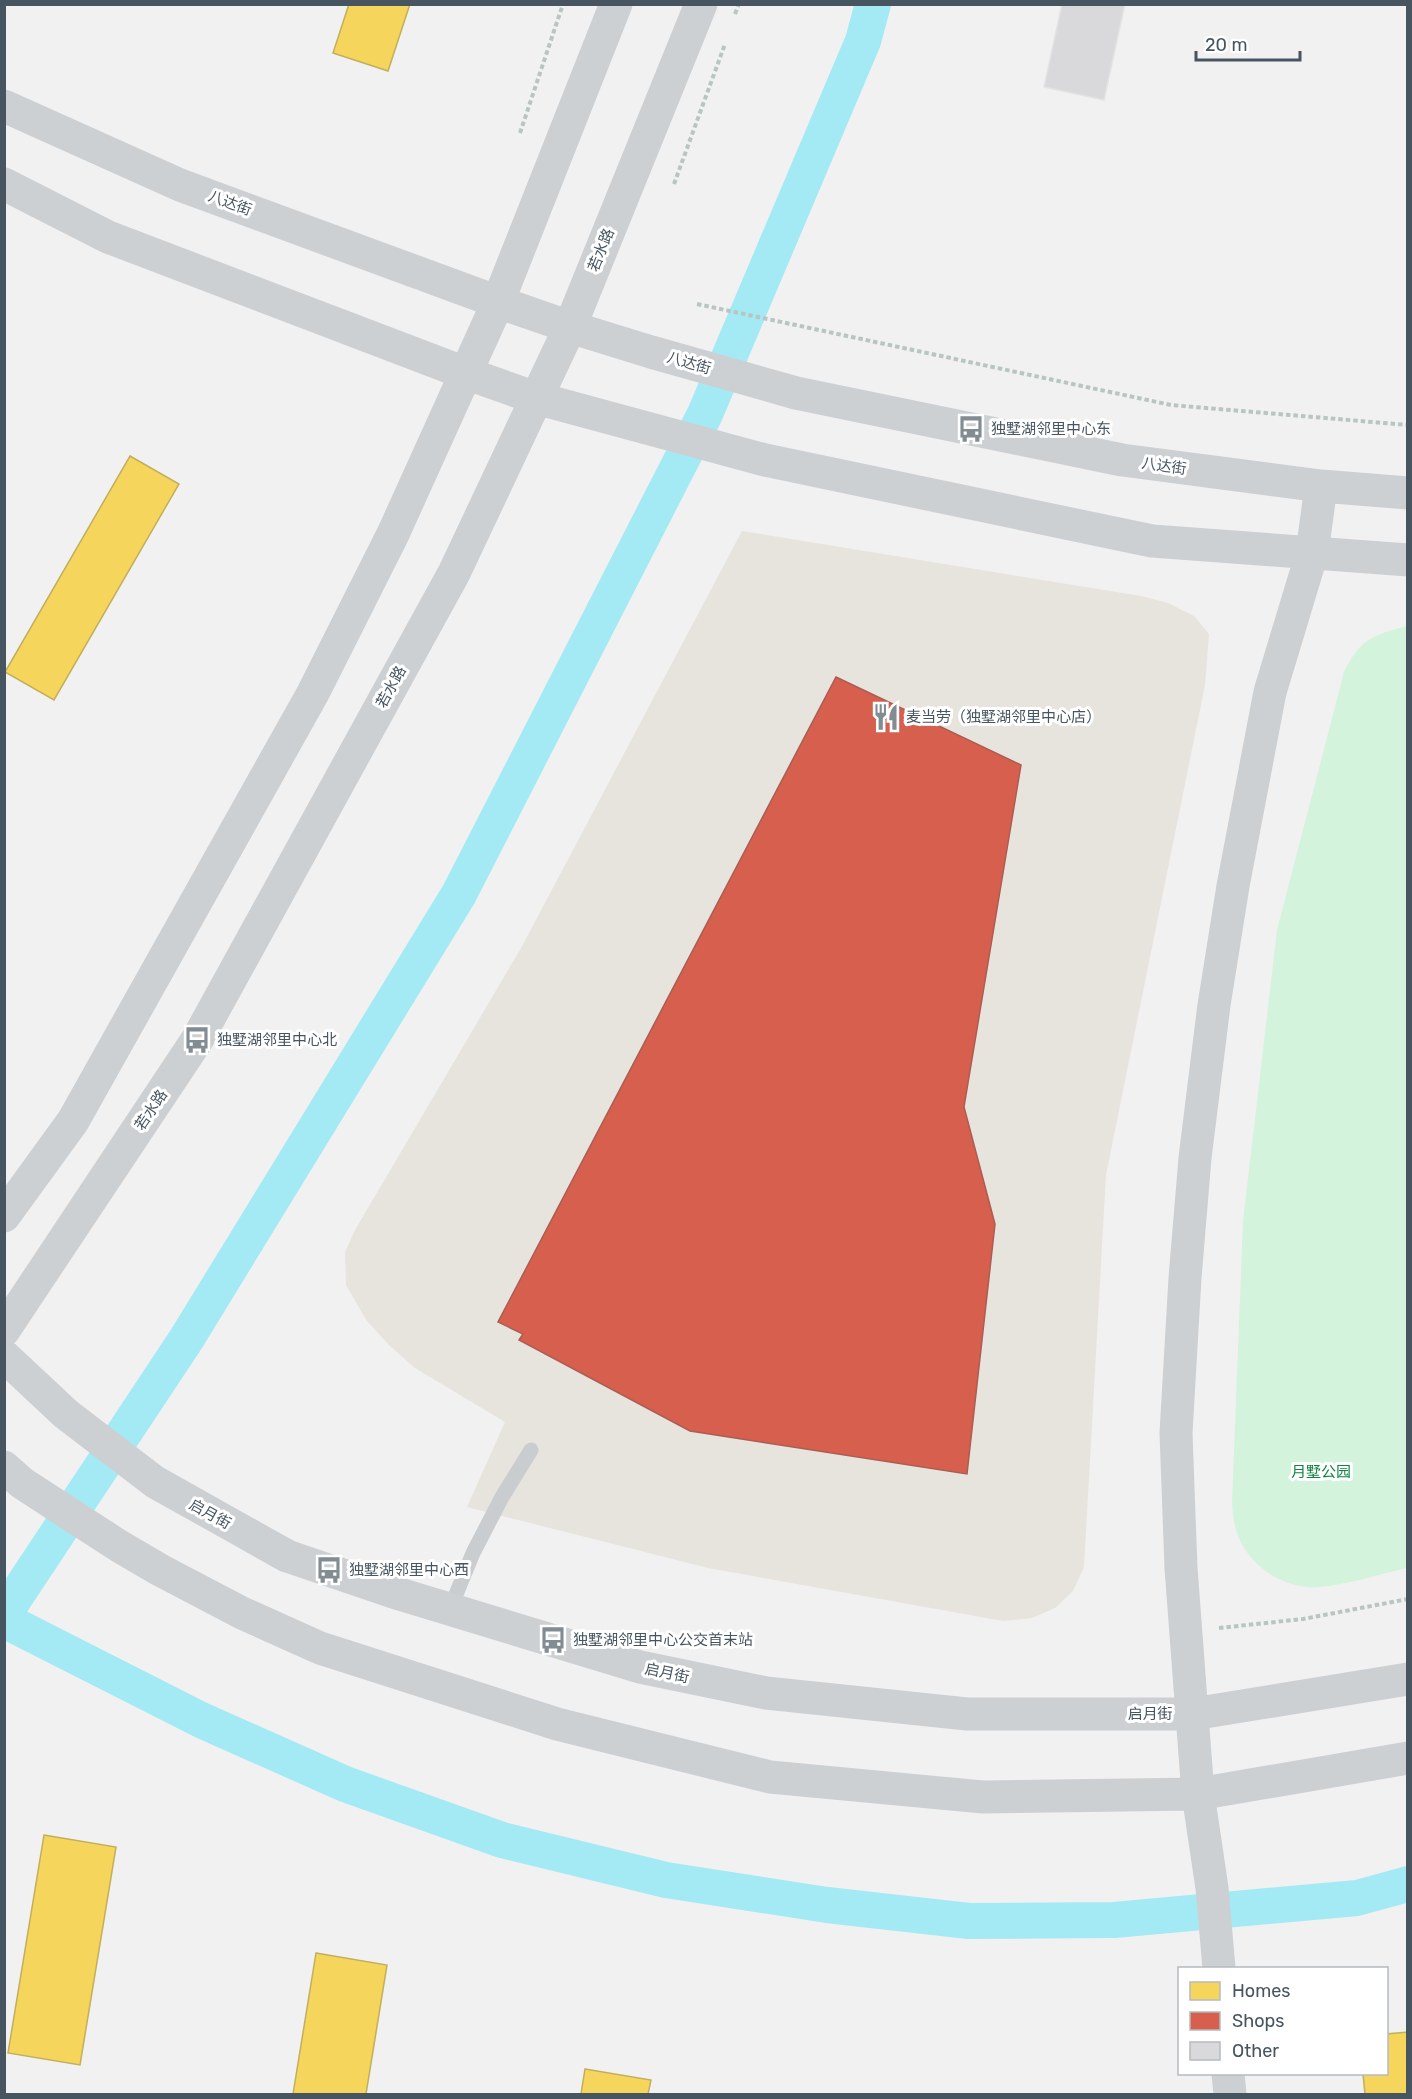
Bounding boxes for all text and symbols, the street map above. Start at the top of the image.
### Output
scale bar [1196,24,1300,62]
text: 20 m [1205,34,1247,56]
street label: 八达街 [206,187,254,219]
street label: 若水路 [584,226,618,274]
street label: 八达街 [665,348,713,378]
bus stop icon: 独墅湖邻里中心东 [956,414,986,444]
place label: 独墅湖邻里中心东 [991,420,1111,438]
street label: 八达街 [1140,454,1188,478]
street label: 若水路 [372,663,410,711]
restaurant icon: 麦当劳（独墅湖邻里中心店） [871,702,901,732]
place label: 麦当劳（独墅湖邻里中心店） [906,708,1101,726]
bus stop icon: 独墅湖邻里中心北 [182,1025,212,1055]
place label: 独墅湖邻里中心北 [217,1031,337,1049]
street label: 若水路 [131,1086,171,1134]
park label: 月墅公园 [1291,1463,1351,1481]
street label: 启月街 [186,1495,234,1533]
bus stop icon: 独墅湖邻里中心西 [314,1555,344,1585]
place label: 独墅湖邻里中心西 [349,1561,469,1579]
bus stop icon: 独墅湖邻里中心公交首末站 [538,1625,568,1655]
place label: 独墅湖邻里中心公交首末站 [573,1631,753,1649]
street label: 启月街 [643,1660,691,1686]
street label: 启月街 [1127,1705,1173,1723]
legend [1178,1967,1388,2075]
text: Homes [1232,1980,1290,2002]
text: Shops [1232,2010,1284,2032]
text: Other [1232,2040,1279,2062]

